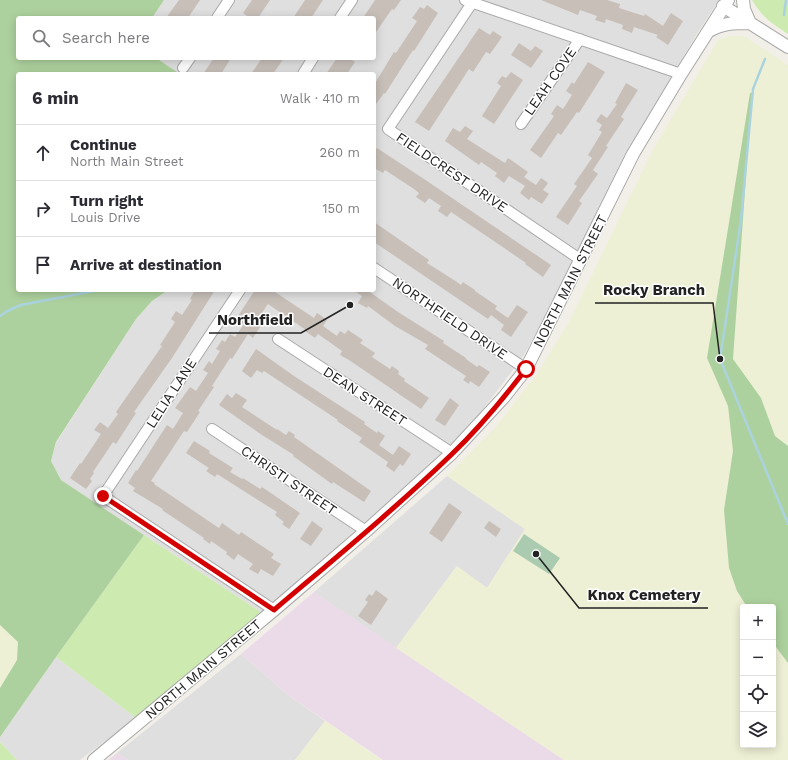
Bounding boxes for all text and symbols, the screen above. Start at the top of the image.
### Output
search box [16,16,376,60]
icon: search [30,27,52,49]
text: Search here [62,29,150,47]
street label: LEAH COVE [521,44,579,118]
text: 6 min [32,88,79,108]
text: Walk · 410 m [280,91,360,106]
street label: FIELDCREST DRIVE [393,129,511,215]
text: Continue [70,136,137,154]
icon: ahead [32,142,54,164]
text: 260 m [320,145,360,160]
text: North Main Street [70,154,184,169]
text: Turn right [70,192,143,210]
icon: right [32,198,54,220]
text: 150 m [322,201,360,216]
text: Louis Drive [70,210,140,225]
street label: NORTH MAIN STREET [530,212,611,350]
icon: arrive [32,254,54,276]
text: Arrive at destination [70,256,222,274]
street label: NORTHFIELD DRIVE [390,274,510,362]
callout: Rocky Branch [595,276,713,303]
text: Rocky Branch [603,281,705,299]
callout: Northfield [209,306,301,333]
text: Northfield [217,311,293,329]
street label: LELIA LANE [142,355,200,431]
route start [517,360,535,378]
street label: DEAN STREET [320,363,410,429]
street label: CHRISTI STREET [238,442,340,518]
route end [94,487,112,505]
callout: Knox Cemetery [579,581,708,608]
text: Knox Cemetery [588,586,701,604]
map controls [740,604,776,748]
button: + [740,604,776,640]
street label: NORTH MAIN STREET [142,616,265,722]
button: − [740,640,776,676]
button: locate [740,676,776,712]
button: layers [740,712,776,748]

